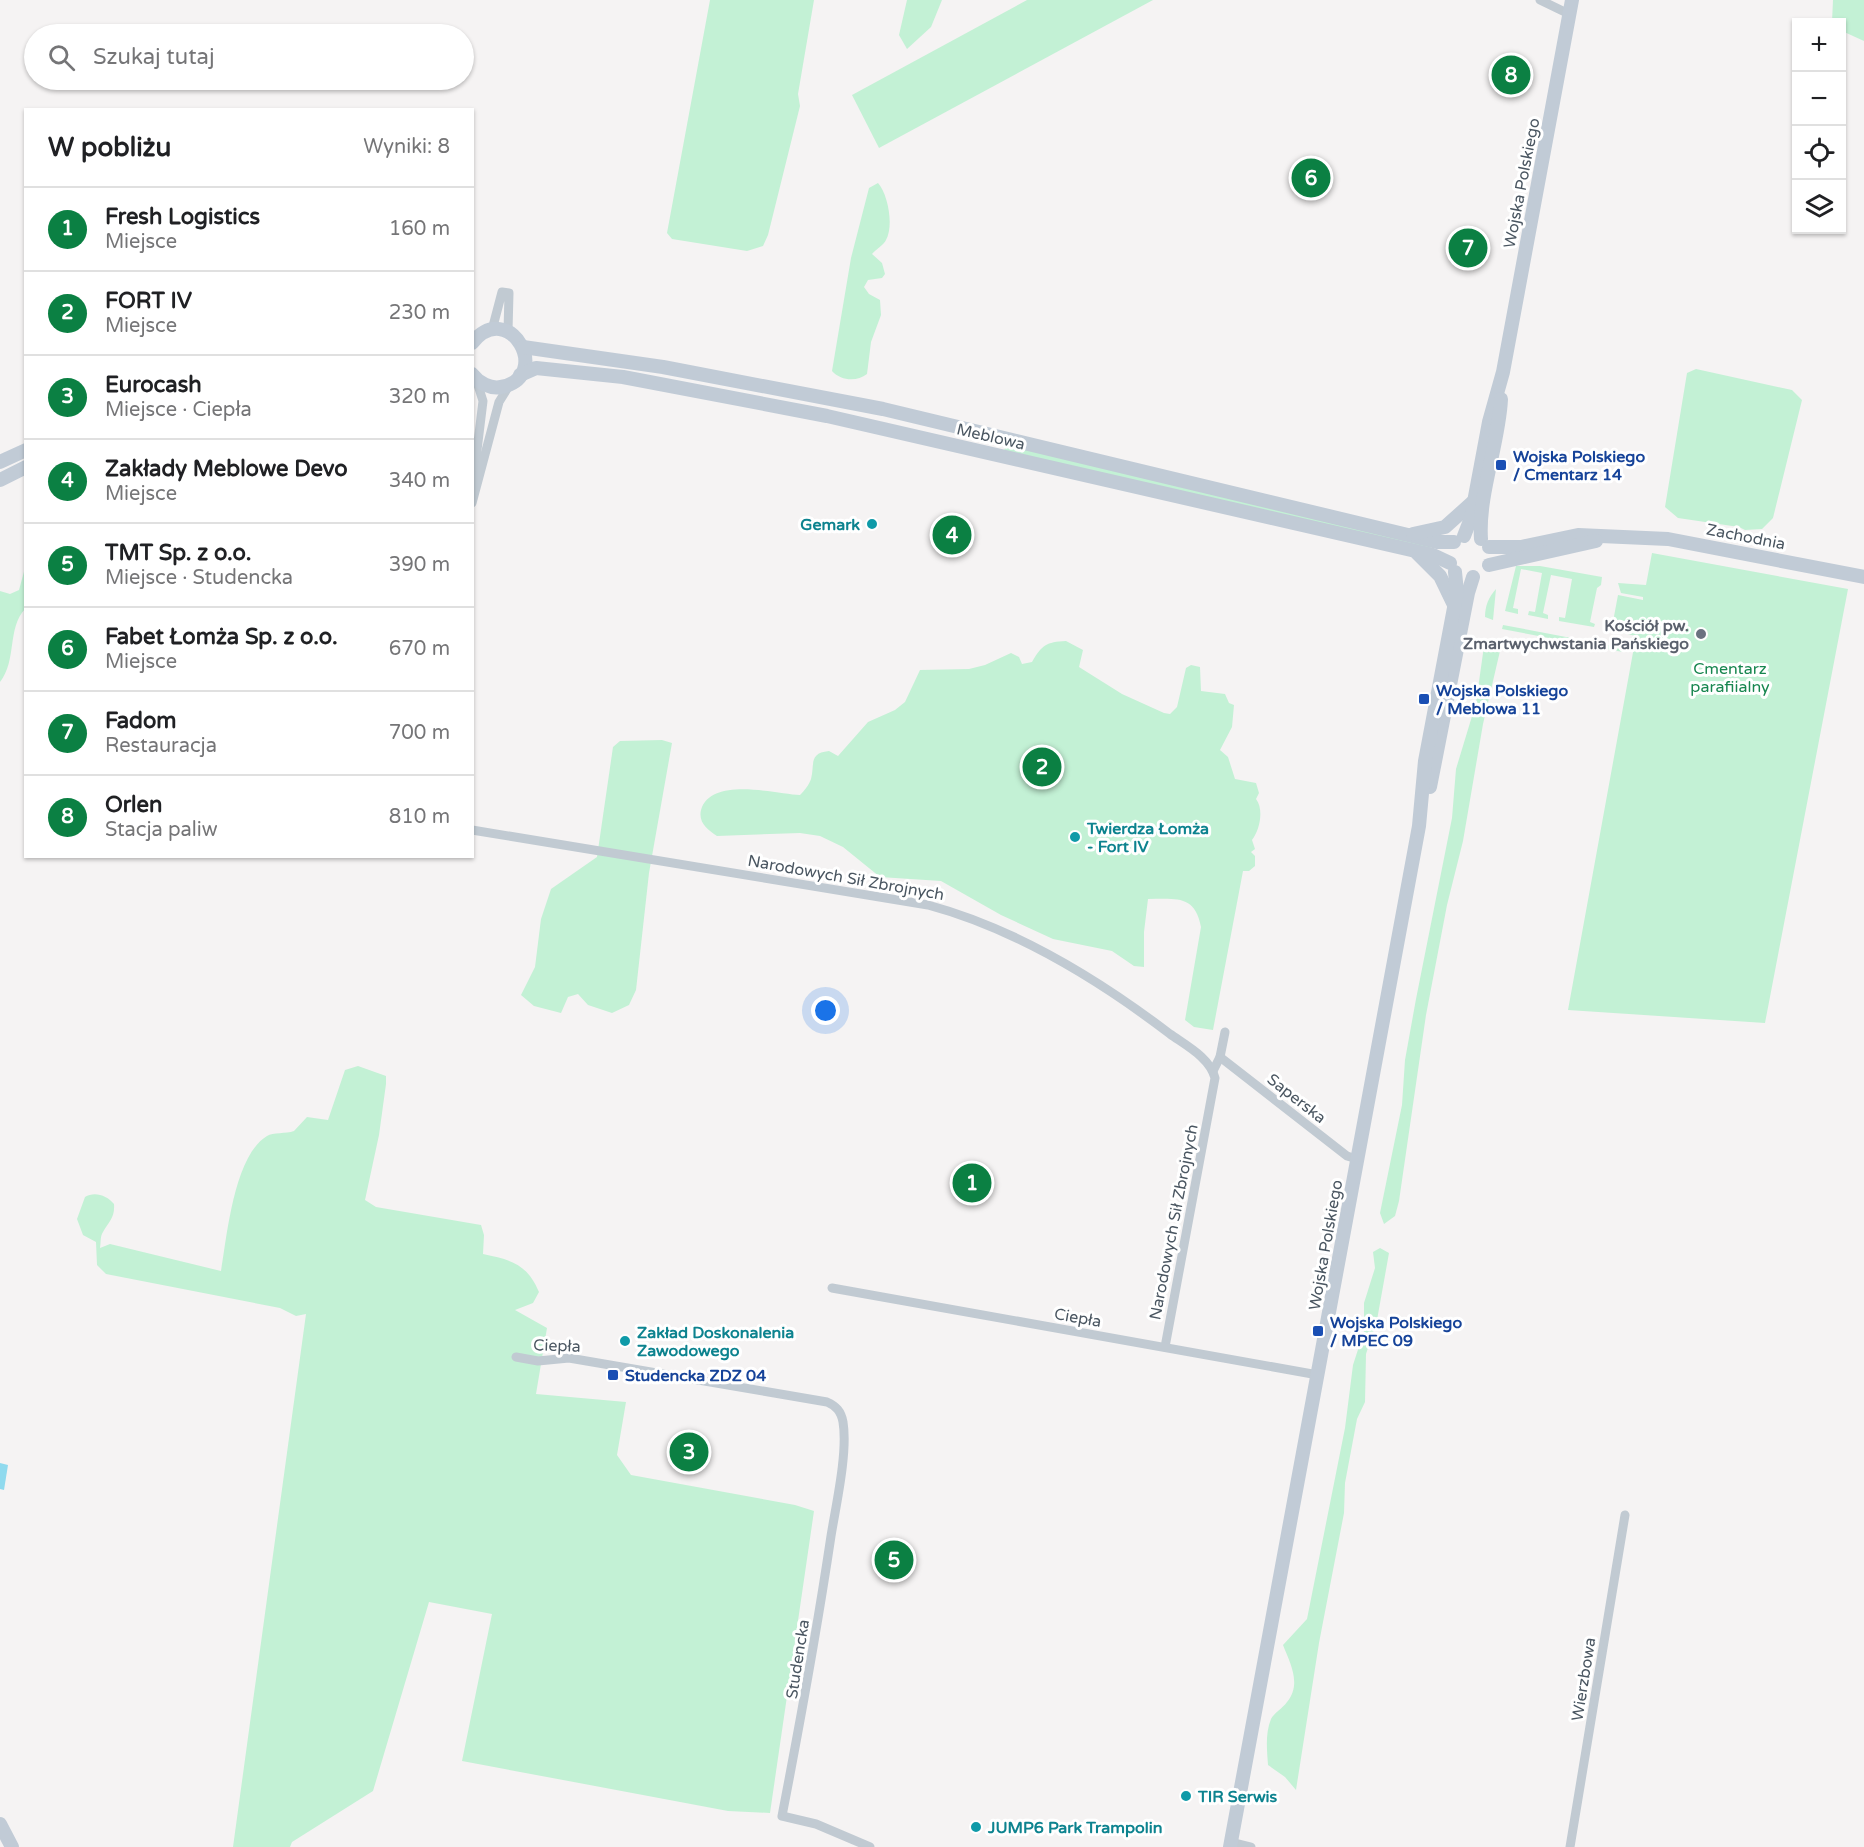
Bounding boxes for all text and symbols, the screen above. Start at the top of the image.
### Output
map controls [1792,18,1846,234]
button: + [1792,18,1846,72]
search box [24,24,474,90]
icon: search [45,41,78,74]
text: Szukaj tutaj [93,44,215,70]
pin: 8 [1492,52,1530,98]
button: − [1792,72,1846,126]
street label: Wojska Polskiego [1500,116,1544,250]
button: locate [1792,126,1846,180]
text: W pobliżu [48,132,171,163]
text: Wyniki: 8 [363,135,450,159]
pin: 6 [1292,156,1330,201]
button: layers [1792,180,1846,234]
text: Fresh Logistics [105,204,260,230]
text: 1 [61,217,74,241]
text: 160 m [389,217,450,241]
pin: 7 [1448,226,1488,270]
text: Miejsce [105,230,177,254]
text: FORT IV [105,288,192,314]
text: 2 [61,301,74,325]
text: 230 m [389,301,450,325]
text: Miejsce [105,314,177,338]
text: Eurocash [105,372,202,398]
text: 3 [61,385,74,409]
text: 320 m [389,385,450,409]
text: Miejsce · Ciepła [105,398,252,422]
street label: Meblowa [955,419,1027,455]
place label: Wojska Polskiego / Cmentarz 14 [1513,447,1645,485]
text: Zakłady Meblowe Devo [105,456,348,482]
marker: Wojska Polskiego / Cmentarz 14 [1494,458,1508,472]
text: 4 [61,469,74,493]
text: 340 m [389,469,450,493]
text: Miejsce [105,482,177,506]
pin: 4 [932,512,972,558]
place label: Gemark [800,515,860,535]
marker: Gemark [865,517,879,531]
street label: Zachodnia [1705,520,1787,554]
text: TMT Sp. z o.o. [105,540,251,566]
text: 5 [61,553,74,577]
text: 390 m [389,553,450,577]
text: Miejsce · Studencka [105,566,293,590]
place label: Kościół pw. Zmartwychwstania Pańskiego [1463,616,1689,654]
text: Fabet Łomża Sp. z o.o. [105,624,338,650]
marker: Kościół pw. Zmartwychwstania Pańskiego [1694,627,1708,641]
text: 6 [61,637,74,661]
text: 670 m [389,637,450,661]
text: Miejsce [105,650,177,674]
park label: Cmentarz parafiialny [1690,659,1770,697]
place label: Wojska Polskiego / Meblowa 11 [1436,681,1568,719]
marker: Wojska Polskiego / Meblowa 11 [1417,692,1431,706]
text: Fadom [105,708,177,734]
text: 7 [61,721,74,745]
text: 700 m [389,721,450,745]
text: Restauracja [105,734,217,758]
pin: 2 [1022,744,1062,789]
text: Orlen [105,792,162,818]
text: 8 [61,805,74,829]
text: 810 m [389,805,450,829]
text: Stacja paliw [105,818,218,842]
place label: Twierdza Łomża - Fort IV [1086,819,1209,857]
marker: Twierdza Łomża - Fort IV [1068,830,1082,844]
street label: Narodowych Sił Zbrojnych [746,851,946,905]
your location [811,996,840,1025]
street label: Saperska [1263,1070,1330,1128]
street label: Narodowych Sił Zbrojnych [1145,1123,1203,1322]
pin: 1 [952,1160,992,1206]
street label: Wojska Polskiego [1305,1178,1347,1312]
street label: Ciepła [1053,1304,1103,1332]
place label: Wojska Polskiego / MPEC 09 [1330,1313,1462,1351]
place label: Zakład Doskonalenia Zawodowego [637,1323,794,1361]
marker: Wojska Polskiego / MPEC 09 [1311,1324,1325,1338]
marker: Zakład Doskonalenia Zawodowego [618,1334,632,1348]
street label: Ciepła [533,1335,581,1357]
place label: Studencka ZDZ 04 [625,1366,766,1386]
marker: Studencka ZDZ 04 [606,1368,620,1382]
pin: 3 [670,1430,708,1474]
pin: 5 [874,1538,914,1582]
street label: Studencka [782,1618,814,1700]
street label: Wierzbowa [1568,1636,1600,1722]
place label: TIR Serwis [1197,1787,1278,1807]
marker: TIR Serwis [1179,1789,1193,1803]
place label: JUMP6 Park Trampolin [987,1818,1162,1838]
marker: JUMP6 Park Trampolin [969,1820,983,1834]

